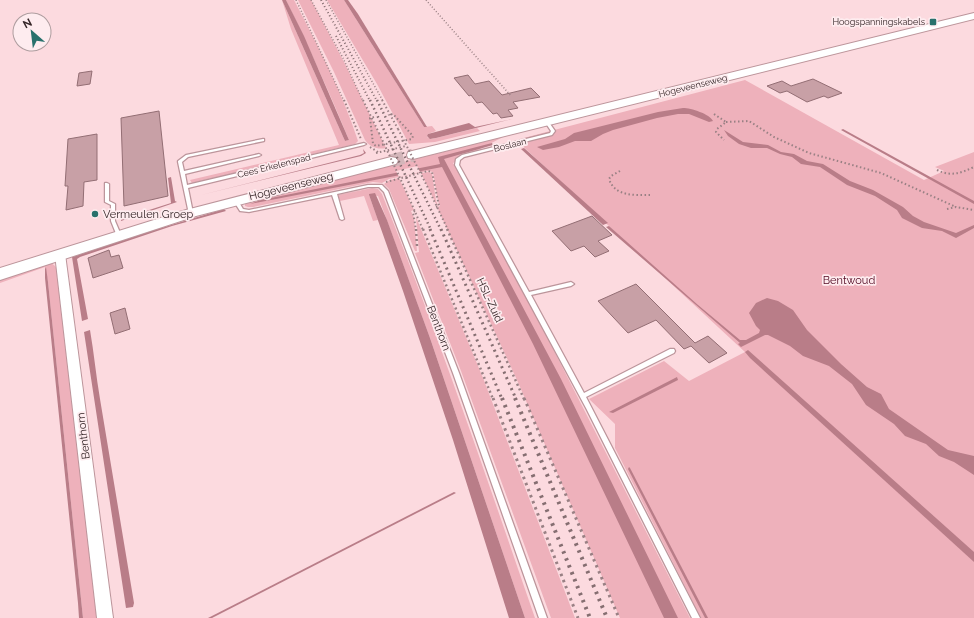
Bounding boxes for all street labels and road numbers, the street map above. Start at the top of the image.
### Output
street label: Hogeveenseweg [658,73,728,99]
street label: Boslaan [493,136,527,154]
street label: Cees Erkelenspad [236,152,312,180]
street label: Hogeveenseweg [248,170,335,203]
street label: HSL-Zuid [474,276,506,325]
street label: Benthorn [424,304,453,352]
street label: Benthorn [74,412,93,460]

